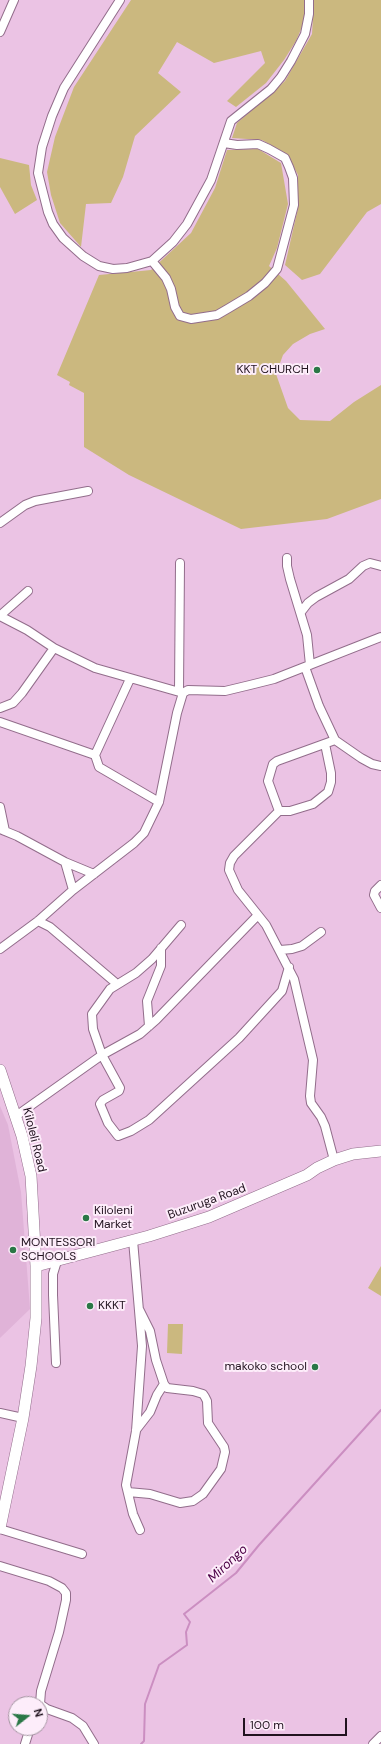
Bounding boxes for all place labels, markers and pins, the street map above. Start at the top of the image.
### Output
place label: KKT CHURCH [237,363,309,377]
marker: KKT CHURCH [312,365,322,375]
place label: Kiloleni Market [94,1204,133,1232]
marker: Kiloleni Market [81,1213,91,1223]
place label: MONTESSORI SCHOOLS [21,1236,95,1264]
marker: MONTESSORI SCHOOLS [8,1245,18,1255]
place label: KKKT [98,1299,126,1313]
marker: KKKT [85,1301,95,1311]
place label: makoko school [224,1360,307,1374]
marker: makoko school [310,1362,320,1372]

